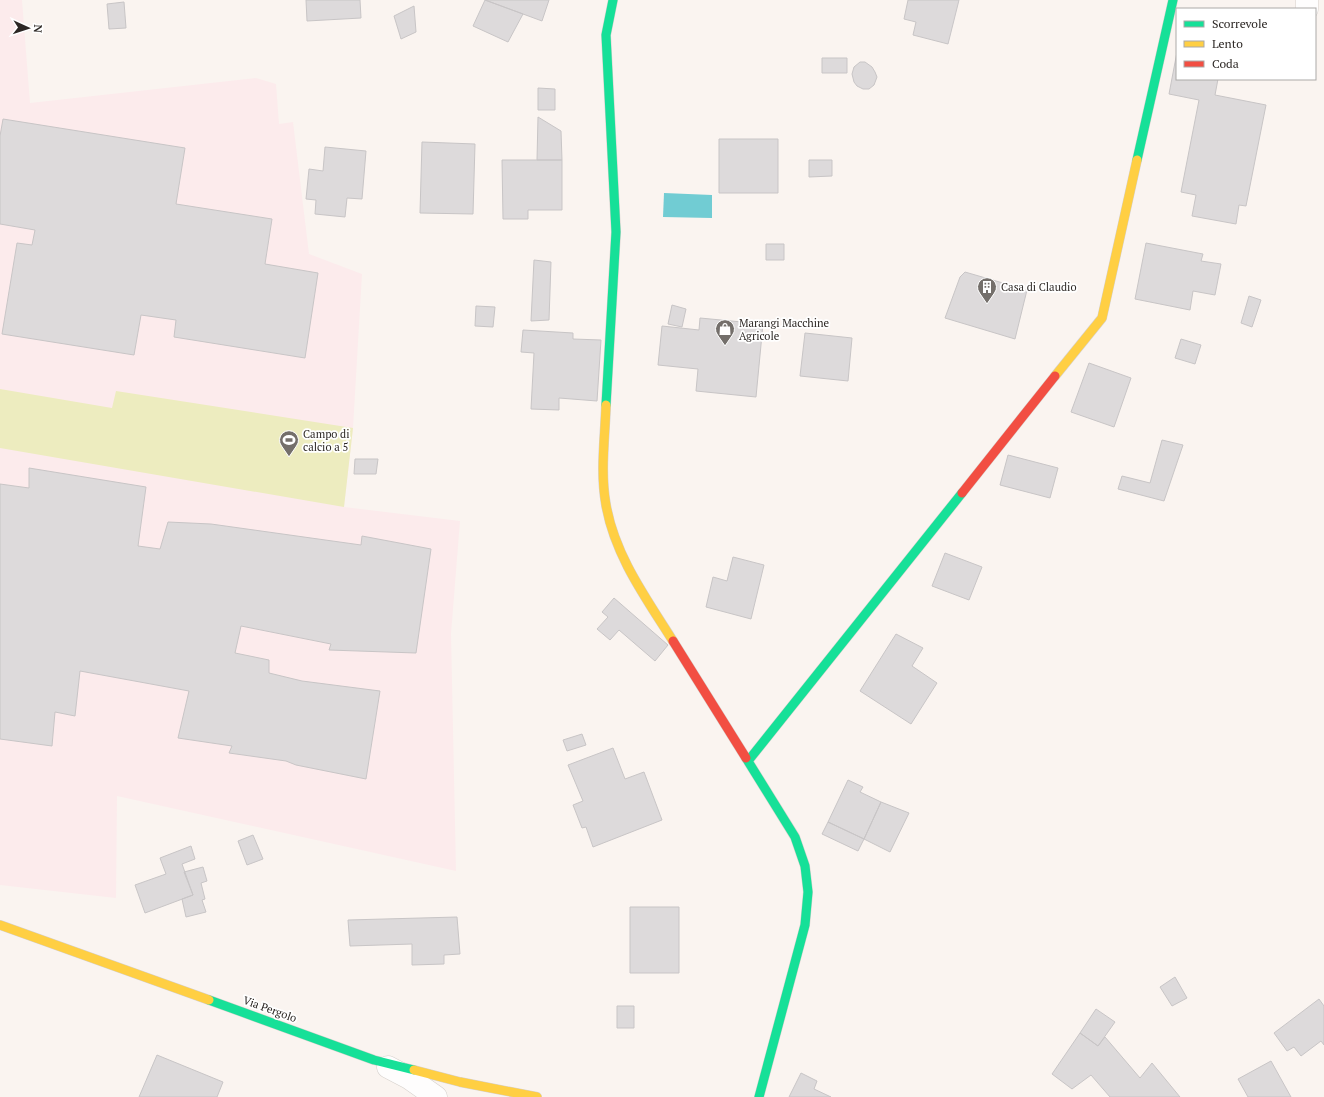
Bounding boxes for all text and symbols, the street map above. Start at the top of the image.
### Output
north arrow [8,8,48,48]
legend [1176,8,1316,80]
text: Scorrevole [1212,16,1268,31]
text: N [31,24,45,34]
text: Lento [1212,36,1243,51]
text: Coda [1212,56,1239,71]
building icon: Casa di Claudio [976,276,998,304]
place label: Casa di Claudio [1001,280,1076,294]
place label: Marangi Macchine Agricole [739,316,830,343]
shop icon: Marangi Macchine Agricole [714,318,736,346]
place label: Campo di calcio a 5 [303,427,350,454]
sports icon: Campo di calcio a 5 [278,429,300,457]
street label: Via Pergolo [241,993,299,1025]

